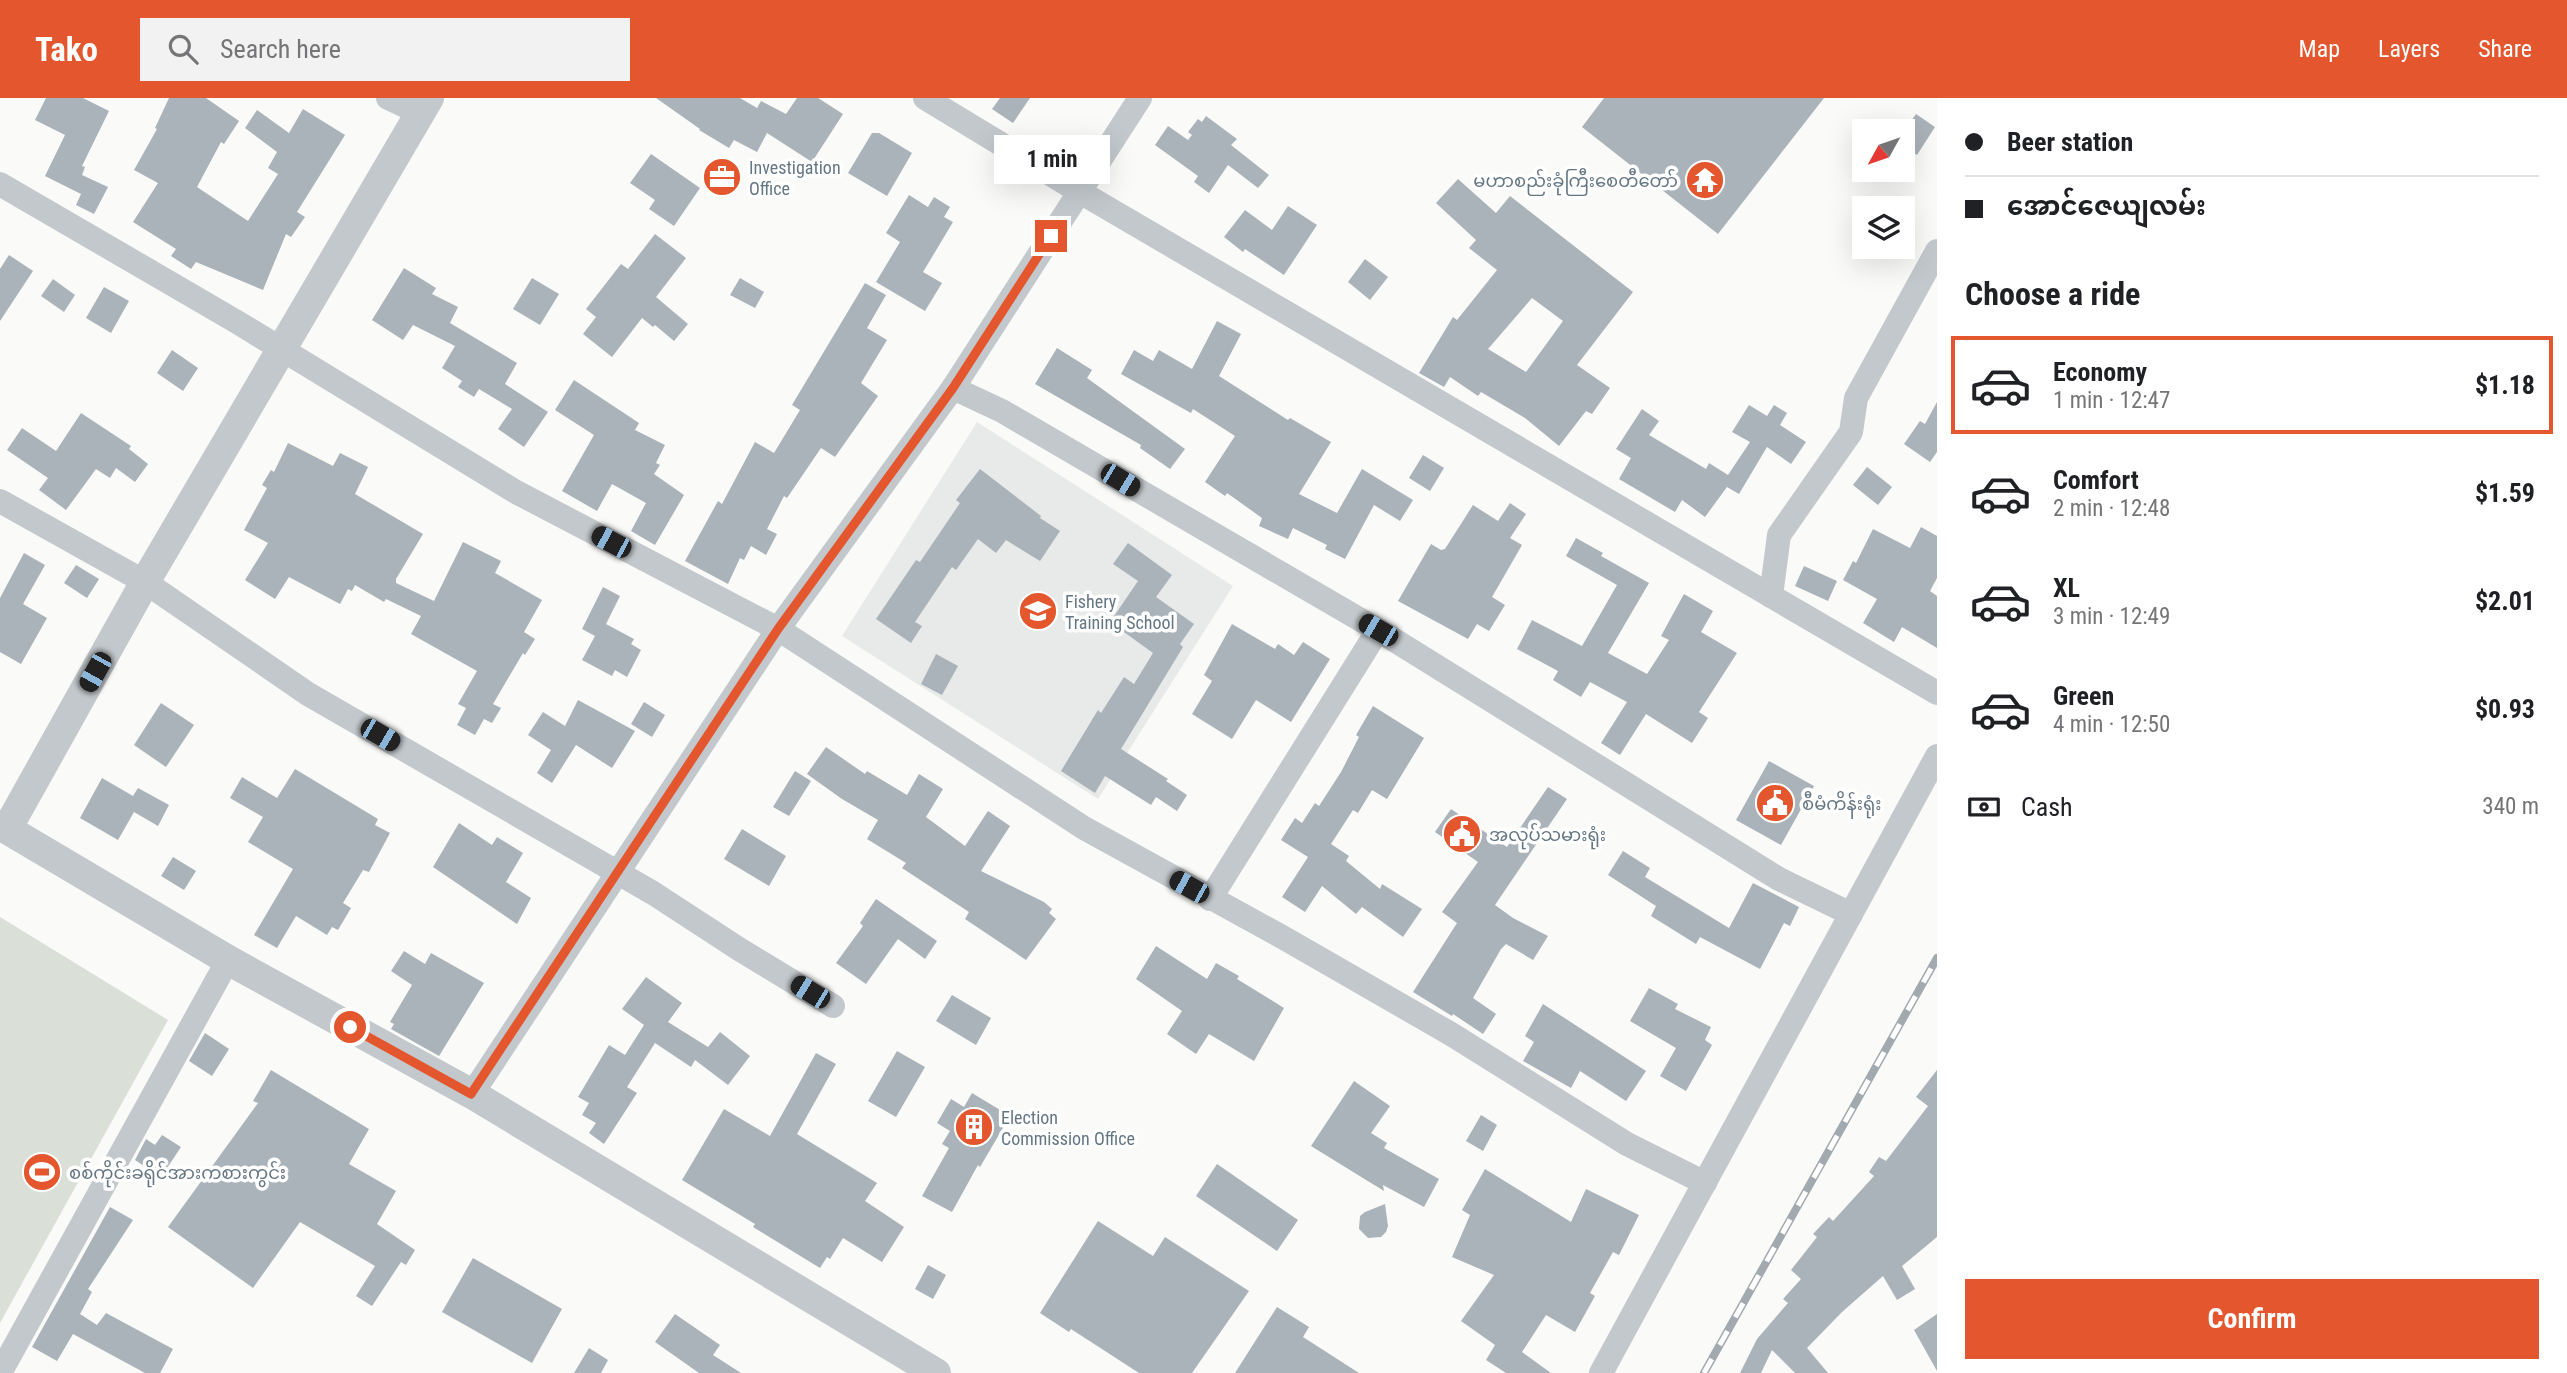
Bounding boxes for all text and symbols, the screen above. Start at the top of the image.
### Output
search box [140,18,630,81]
text: Tako [35,30,98,69]
icon: search [164,30,202,68]
text: Search here [220,34,341,64]
text: Map [2299,35,2340,63]
text: Layers [2378,35,2440,63]
text: Share [2478,35,2532,63]
north arrow [1852,119,1914,182]
map controls [1852,119,1915,259]
text: Beer station [2007,127,2133,157]
callout: 1 min [993,135,1109,184]
text: 1 min [1026,146,1078,173]
office icon: Investigation Office [701,156,743,198]
place label: Investigation Office [749,157,841,199]
temple icon: မဟာစည်းခုံကြီးစေတီတော် [1684,159,1726,201]
place label: မဟာစည်းခုံကြီးစေတီတော် [1473,167,1678,196]
text: အောင်ဇေယျလမ်း [2007,191,2206,221]
button: layers [1852,196,1915,259]
route end [1035,220,1067,252]
text: Choose a ride [1965,275,2140,313]
icon: car [1969,354,2032,417]
text: Economy [2053,357,2147,387]
text: $1.18 [2475,370,2535,400]
text: 1 min · 12:47 [2053,387,2170,414]
car [1097,460,1144,500]
icon: car [1969,462,2032,525]
text: Comfort [2053,465,2139,495]
text: $1.59 [2475,478,2535,508]
text: 2 min · 12:48 [2053,495,2170,522]
car [588,523,635,561]
icon: car [1969,570,2032,633]
text: XL [2053,573,2080,603]
text: $2.01 [2475,586,2535,616]
school or university icon: Fishery Training School [1017,590,1059,632]
place label: Fishery Training School [1065,591,1175,633]
text: 3 min · 12:49 [2053,603,2170,630]
car [1355,610,1402,650]
car [76,649,115,695]
icon: car [1969,678,2032,741]
text: Green [2053,681,2114,711]
text: $0.93 [2475,694,2535,724]
text: 4 min · 12:50 [2053,711,2170,738]
car [357,715,404,755]
public building icon: စီမံကိန်းရုံး‌ [1754,782,1796,824]
icon: cash [1965,788,2003,826]
place label: စီမံကိန်းရုံး‌ [1802,790,1881,819]
text: Cash [2021,792,2073,822]
text: 340 m [2482,793,2539,820]
public building icon: အလုပ်သမားရုံး [1441,813,1483,855]
place label: အလုပ်သမားရုံး [1489,822,1606,850]
car [1166,868,1213,906]
car [787,972,834,1012]
route start [334,1011,366,1043]
building icon: Election Commission Office [953,1106,995,1148]
place label: Election Commission Office [1001,1107,1135,1149]
sports icon: စစ်ကိုင်းခရိုင်အားကစားကွင်း [21,1151,63,1193]
place label: စစ်ကိုင်းခရိုင်အားကစားကွင်း [69,1159,286,1188]
button: Confirm [1965,1279,2539,1359]

